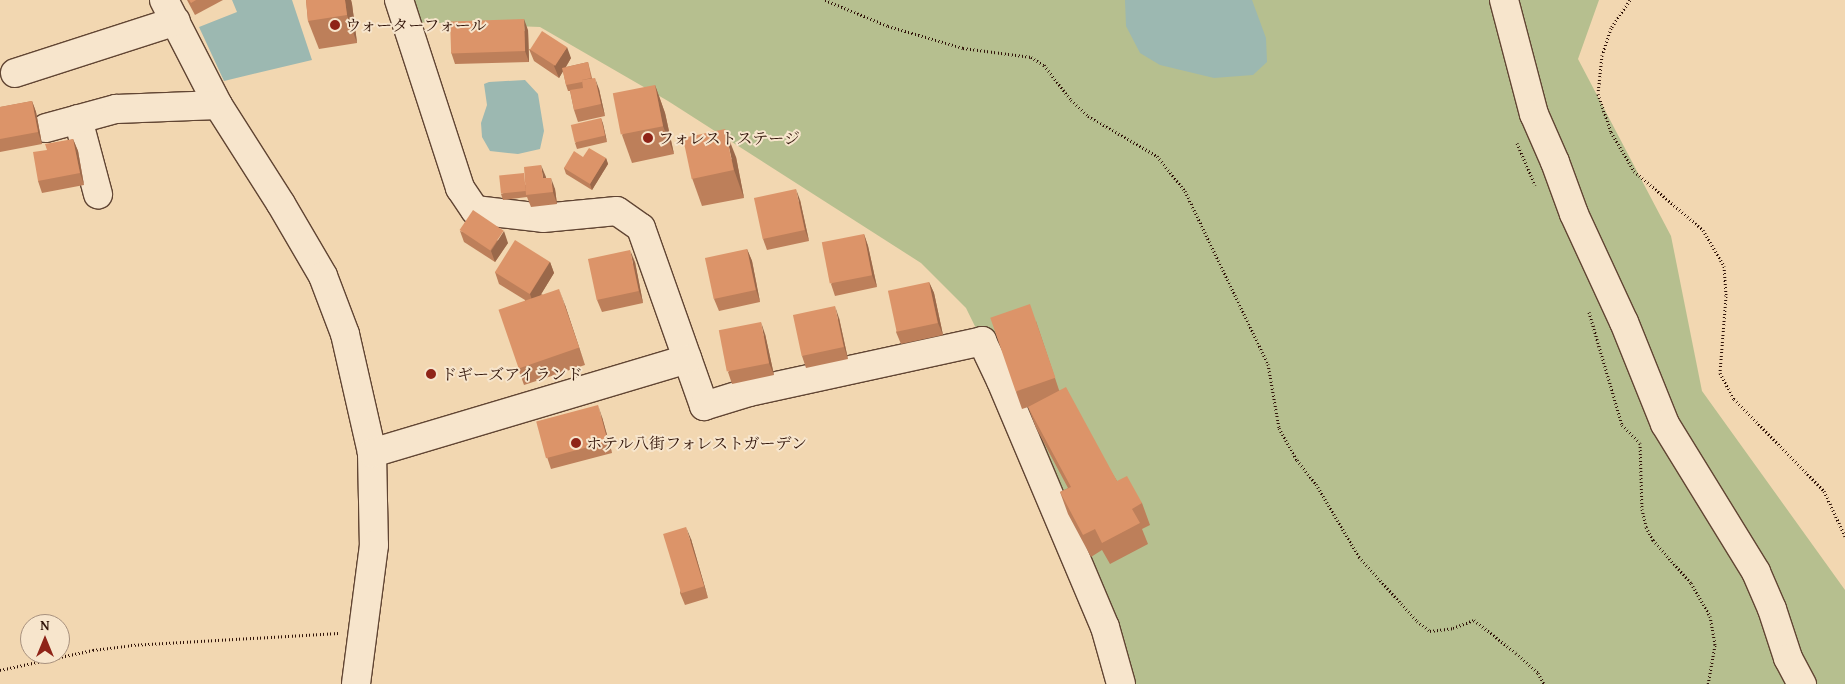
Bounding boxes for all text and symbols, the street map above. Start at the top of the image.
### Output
place label: ウォーターフォール [345,15,489,35]
marker: ウォーターフォール [329,19,341,31]
place label: フォレストステージ [658,128,802,148]
marker: フォレストステージ [642,132,654,144]
place label: ドギーズアイランド [441,364,585,384]
marker: ドギーズアイランド [425,368,437,380]
place label: ホテル八街フォレストガーデン [586,433,810,453]
marker: ホテル八街フォレストガーデン [570,437,582,449]
north arrow [20,614,70,664]
text: N [40,615,50,635]

